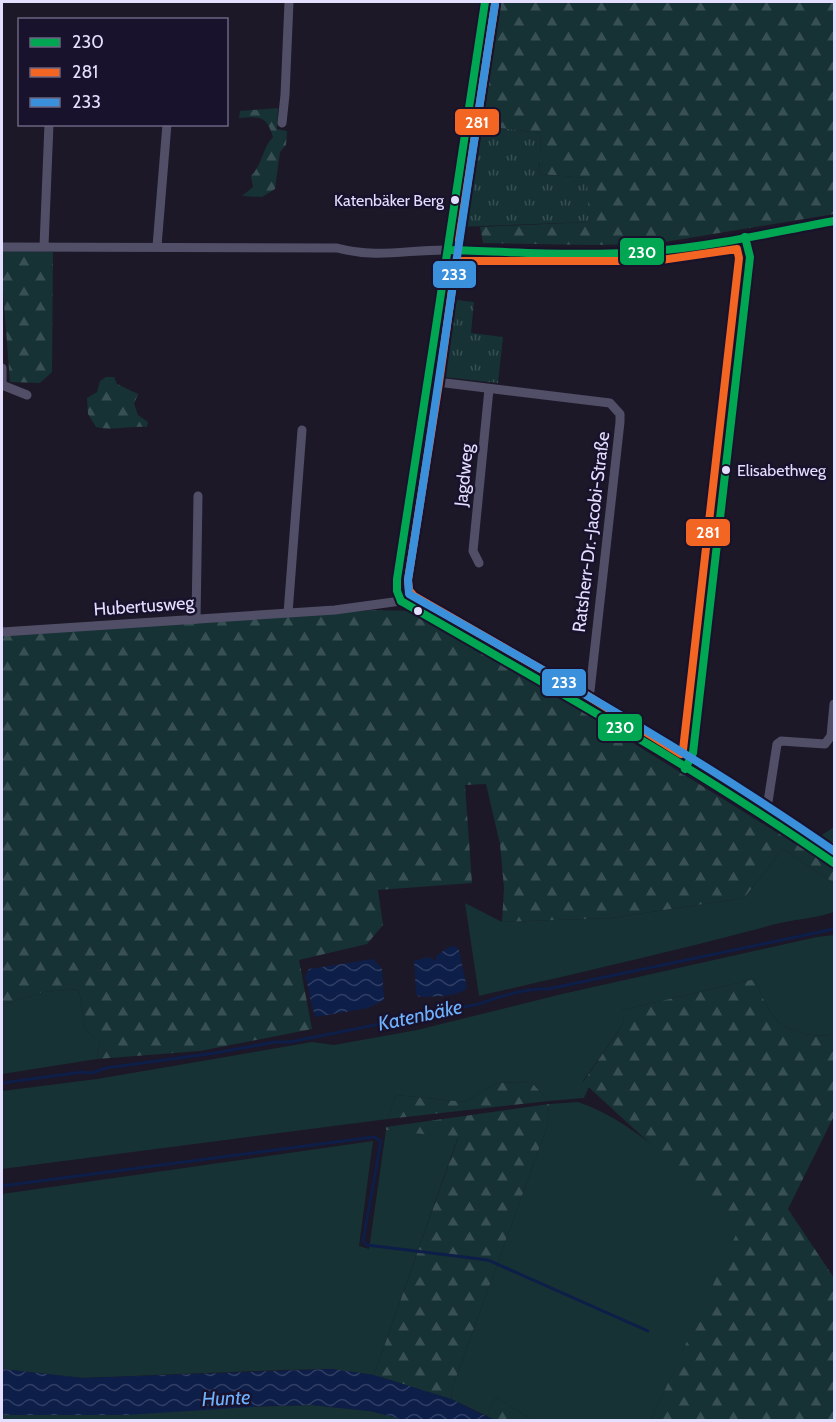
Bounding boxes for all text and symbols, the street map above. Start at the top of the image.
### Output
legend [18,18,228,126]
text: 230 [72,31,104,53]
text: 281 [72,61,98,83]
text: 233 [72,91,101,113]
line badge: 281 [454,108,500,136]
text: 281 [465,113,489,132]
place label: Katenbäker Berg [334,191,445,210]
marker: Katenbäker Berg [449,194,461,206]
line badge: 230 [619,237,665,266]
text: 230 [628,243,656,262]
line badge: 233 [432,260,477,289]
text: 233 [441,265,467,284]
street label: Ratsherr-Dr.-Jacobi-Straße [568,430,614,634]
street label: Jagdweg [450,441,478,509]
place label: Elisabethweg [737,461,827,480]
marker: Elisabethweg [720,464,732,476]
line badge: 281 [685,518,731,547]
text: 281 [696,523,720,542]
street label: Hubertusweg [93,591,196,620]
unlabelled marker [412,605,424,617]
line badge: 233 [541,668,587,697]
text: 233 [551,673,577,692]
line badge: 230 [597,713,643,742]
text: 230 [606,718,634,737]
water label: Katenbäke [376,994,464,1036]
water label: Hunte [201,1385,251,1411]

